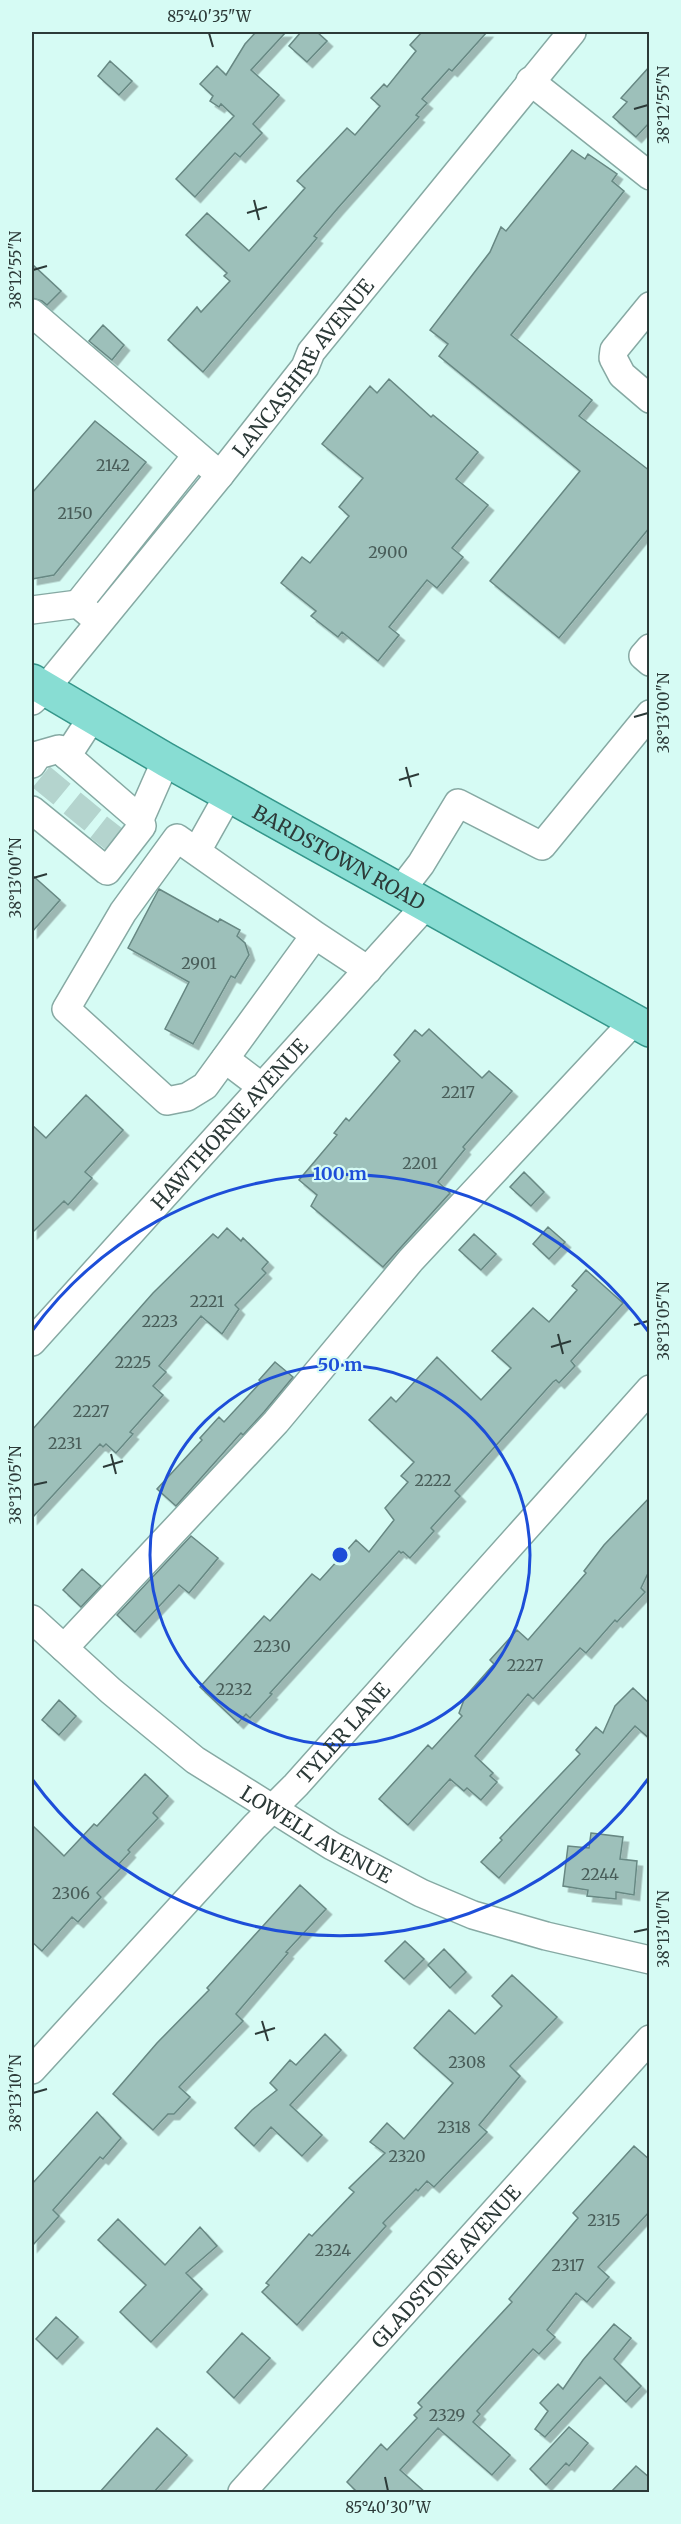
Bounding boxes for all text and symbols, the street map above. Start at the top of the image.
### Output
text: 85°40'35"W [167,7,252,26]
text: 38°12'55"N [654,66,673,144]
text: 38°12'55"N [6,231,25,309]
street label: LANCASHIRE AVENUE [227,273,379,462]
house number: 2142 [96,455,130,475]
house number: 2150 [57,503,93,523]
house number: 2900 [368,542,408,562]
text: 38°13'00"N [654,672,673,753]
street label: BARDSTOWN ROAD [249,799,430,915]
text: 38°13'00"N [6,837,25,918]
house number: 2901 [181,953,217,973]
street label: HAWTHORNE AVENUE [145,1033,313,1214]
house number: 2217 [441,1082,475,1102]
house number: 2201 [402,1153,438,1173]
text: 100 m [313,1162,367,1185]
text: 38°13'05"N [654,1281,673,1360]
house number: 2221 [190,1291,224,1311]
house number: 2223 [142,1311,178,1331]
house number: 2225 [115,1352,151,1372]
text: 50 m [318,1353,362,1376]
house number: 2227 [73,1401,109,1421]
house number: 2231 [48,1433,82,1453]
text: 38°13'05"N [6,1445,25,1524]
house number: 2222 [414,1470,452,1490]
centre of rings [330,1545,350,1565]
house number: 2230 [253,1636,291,1656]
house number: 2227 [507,1655,543,1675]
street label: TYLER LANE [291,1677,395,1788]
house number: 2232 [216,1679,252,1699]
street label: LOWELL AVENUE [236,1780,397,1888]
house number: 2244 [581,1864,619,1884]
house number: 2306 [52,1883,90,1903]
text: 38°13'10"N [654,1890,673,1968]
house number: 2308 [448,2052,486,2072]
text: 38°13'10"N [6,2054,25,2132]
house number: 2318 [437,2117,471,2137]
house number: 2320 [388,2146,426,2166]
street label: GLADSTONE AVENUE [366,2179,526,2353]
house number: 2315 [587,2210,621,2230]
house number: 2324 [315,2240,351,2260]
house number: 2317 [552,2255,584,2275]
house number: 2329 [429,2405,465,2425]
text: 85°40'30"W [345,2498,432,2517]

